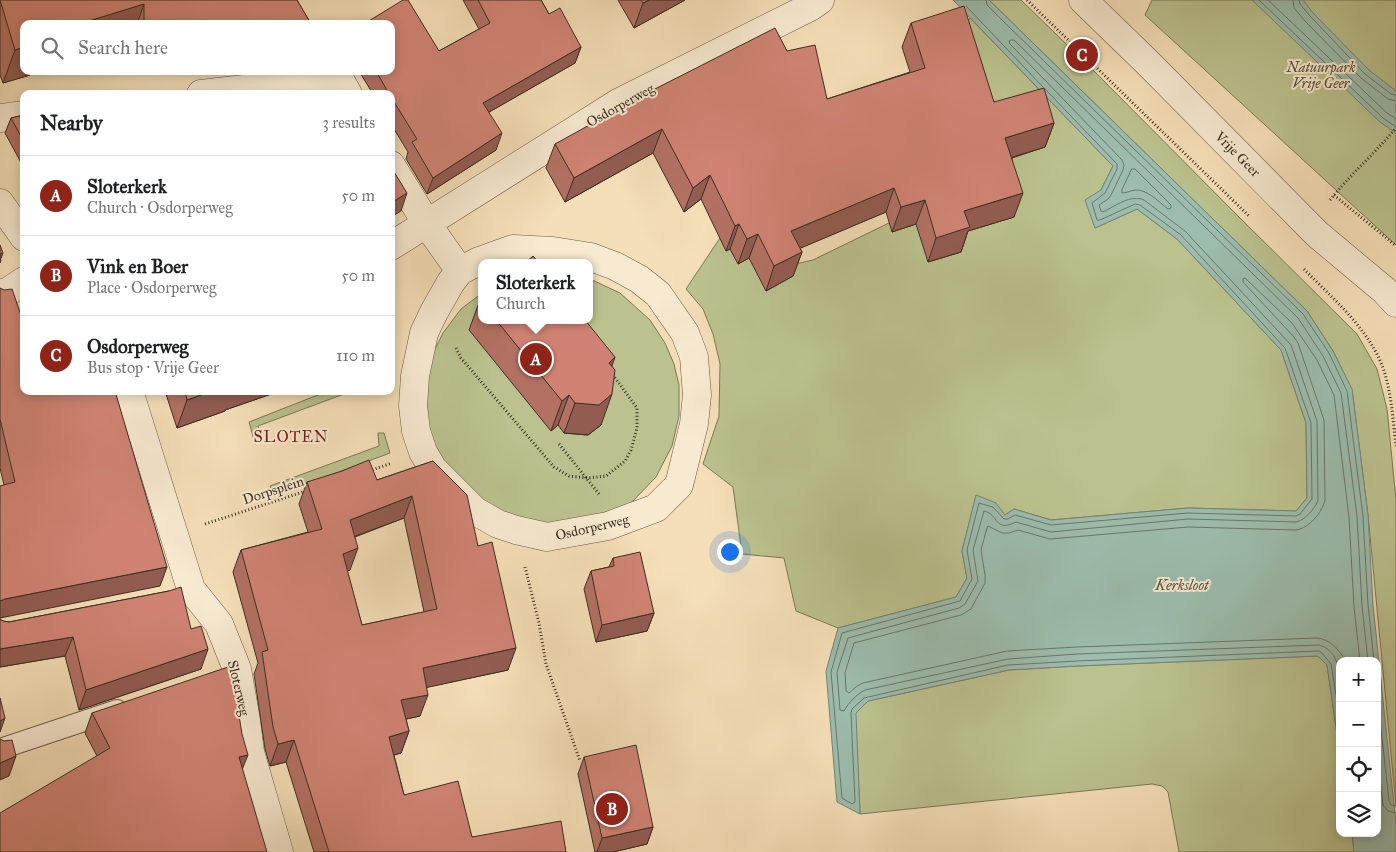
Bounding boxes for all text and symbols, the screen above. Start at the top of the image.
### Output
search box [20,20,395,75]
icon: search [38,34,66,62]
text: Search here [78,36,168,59]
pin: C [1066,36,1098,74]
park label: Natuurpark Vrije Geer [1286,59,1356,92]
street label: Osdorperweg [583,80,657,131]
text: Nearby [40,110,103,136]
text: 3 results [322,113,375,132]
street label: Vrije Geer [1211,127,1264,181]
text: Sloterkerk [87,175,167,198]
text: A [51,186,61,205]
text: 50 m [341,186,375,205]
text: Church · Osdorperweg [87,198,233,217]
text: Vink en Boer [87,255,188,278]
popup [478,259,593,324]
text: B [51,266,61,285]
text: 50 m [341,266,375,285]
text: Sloterkerk [496,271,575,294]
text: Place · Osdorperweg [87,278,216,297]
text: Church [496,294,545,313]
text: Osdorperweg [87,335,188,358]
pin: A [520,340,552,378]
text: C [51,346,61,365]
text: 110 m [336,346,375,365]
text: Bus stop · Vrije Geer [87,358,219,377]
district label: SLOTEN [253,427,329,446]
street label: Dorpsplein [240,472,306,508]
street label: Osdorperweg [554,511,631,544]
your location [717,539,743,565]
water label: Kerksloot [1154,576,1210,594]
map controls [1336,657,1381,837]
button: + [1336,657,1381,702]
street label: Sloterweg [224,659,253,718]
button: − [1336,702,1381,747]
button: locate [1336,747,1381,792]
pin: B [596,790,628,828]
button: layers [1336,792,1381,837]

